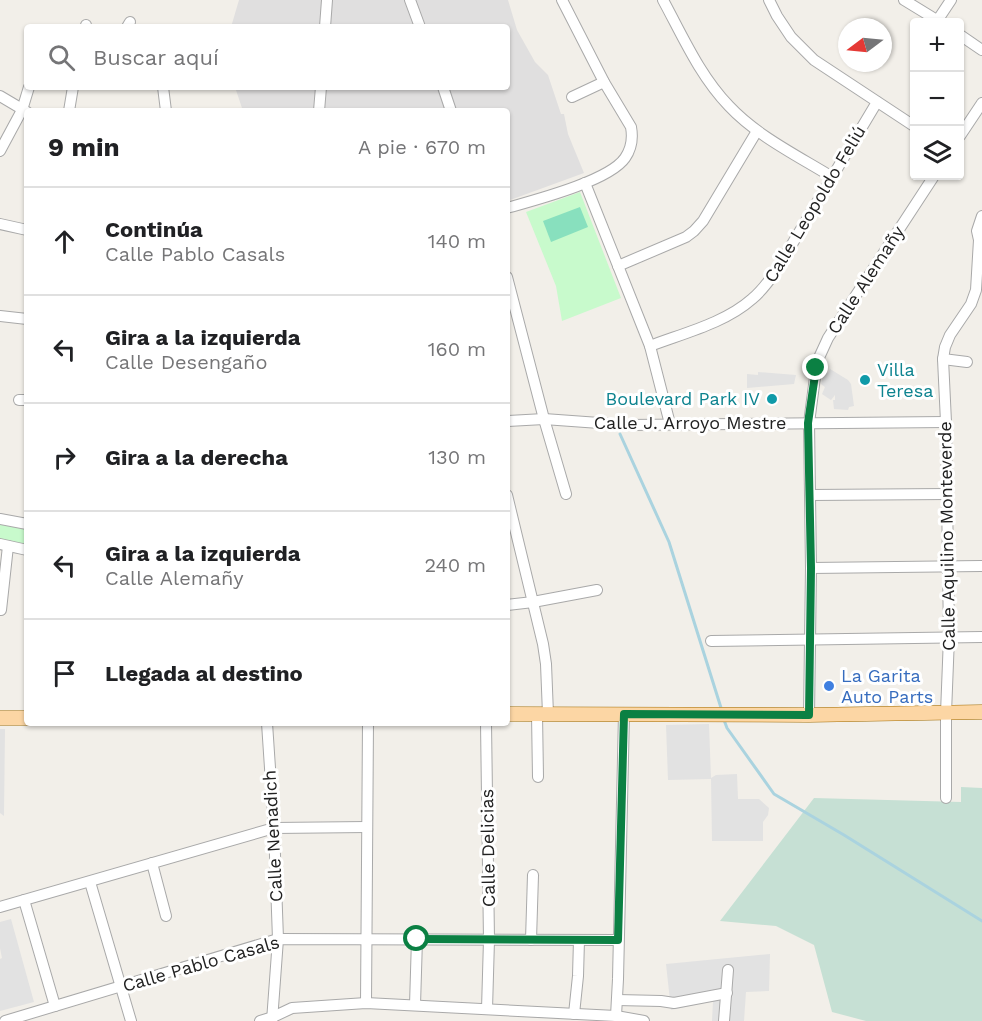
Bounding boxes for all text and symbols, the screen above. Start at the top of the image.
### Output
north arrow [838,18,892,72]
map controls [910,18,964,180]
button: + [910,18,964,72]
search box [24,24,510,90]
icon: search [45,41,78,74]
text: Buscar aquí [93,45,219,70]
button: − [910,72,964,126]
street label: Calle Leopoldo Feliú [759,121,870,286]
button: layers [910,126,964,180]
text: 9 min [48,132,120,162]
text: A pie · 670 m [358,135,486,159]
text: Continúa [105,217,203,242]
street label: Calle Alemañy [823,221,909,338]
icon: ahead [48,225,81,258]
text: 140 m [428,229,486,253]
text: Calle Pablo Casals [105,242,285,266]
text: Gira a la izquierda [105,325,301,350]
icon: left [48,333,81,366]
text: 160 m [428,337,486,361]
text: Calle Desengaño [105,350,267,374]
route end [802,354,828,380]
place label: Villa Teresa [877,359,933,401]
marker: Villa Teresa [858,373,872,387]
place label: Boulevard Park IV [605,388,760,409]
marker: Boulevard Park IV [765,392,779,406]
street label: Calle J. Arroyo Mestre [594,412,786,433]
street label: Calle Aquilino Monteverde [934,421,959,651]
icon: right [48,441,81,474]
text: Gira a la derecha [105,445,288,470]
text: 130 m [428,445,486,469]
text: Gira a la izquierda [105,541,301,566]
icon: left [48,549,81,582]
text: 240 m [424,553,486,577]
text: Calle Alemañy [105,566,244,590]
icon: arrive [48,657,81,690]
text: Llegada al destino [105,661,303,686]
place label: La Garita Auto Parts [841,665,933,707]
marker: La Garita Auto Parts [822,679,836,693]
street label: Calle Nenadich [259,769,286,903]
street label: Calle Delicias [476,789,499,907]
route start [403,925,429,951]
street label: Calle Pablo Casals [120,931,282,996]

